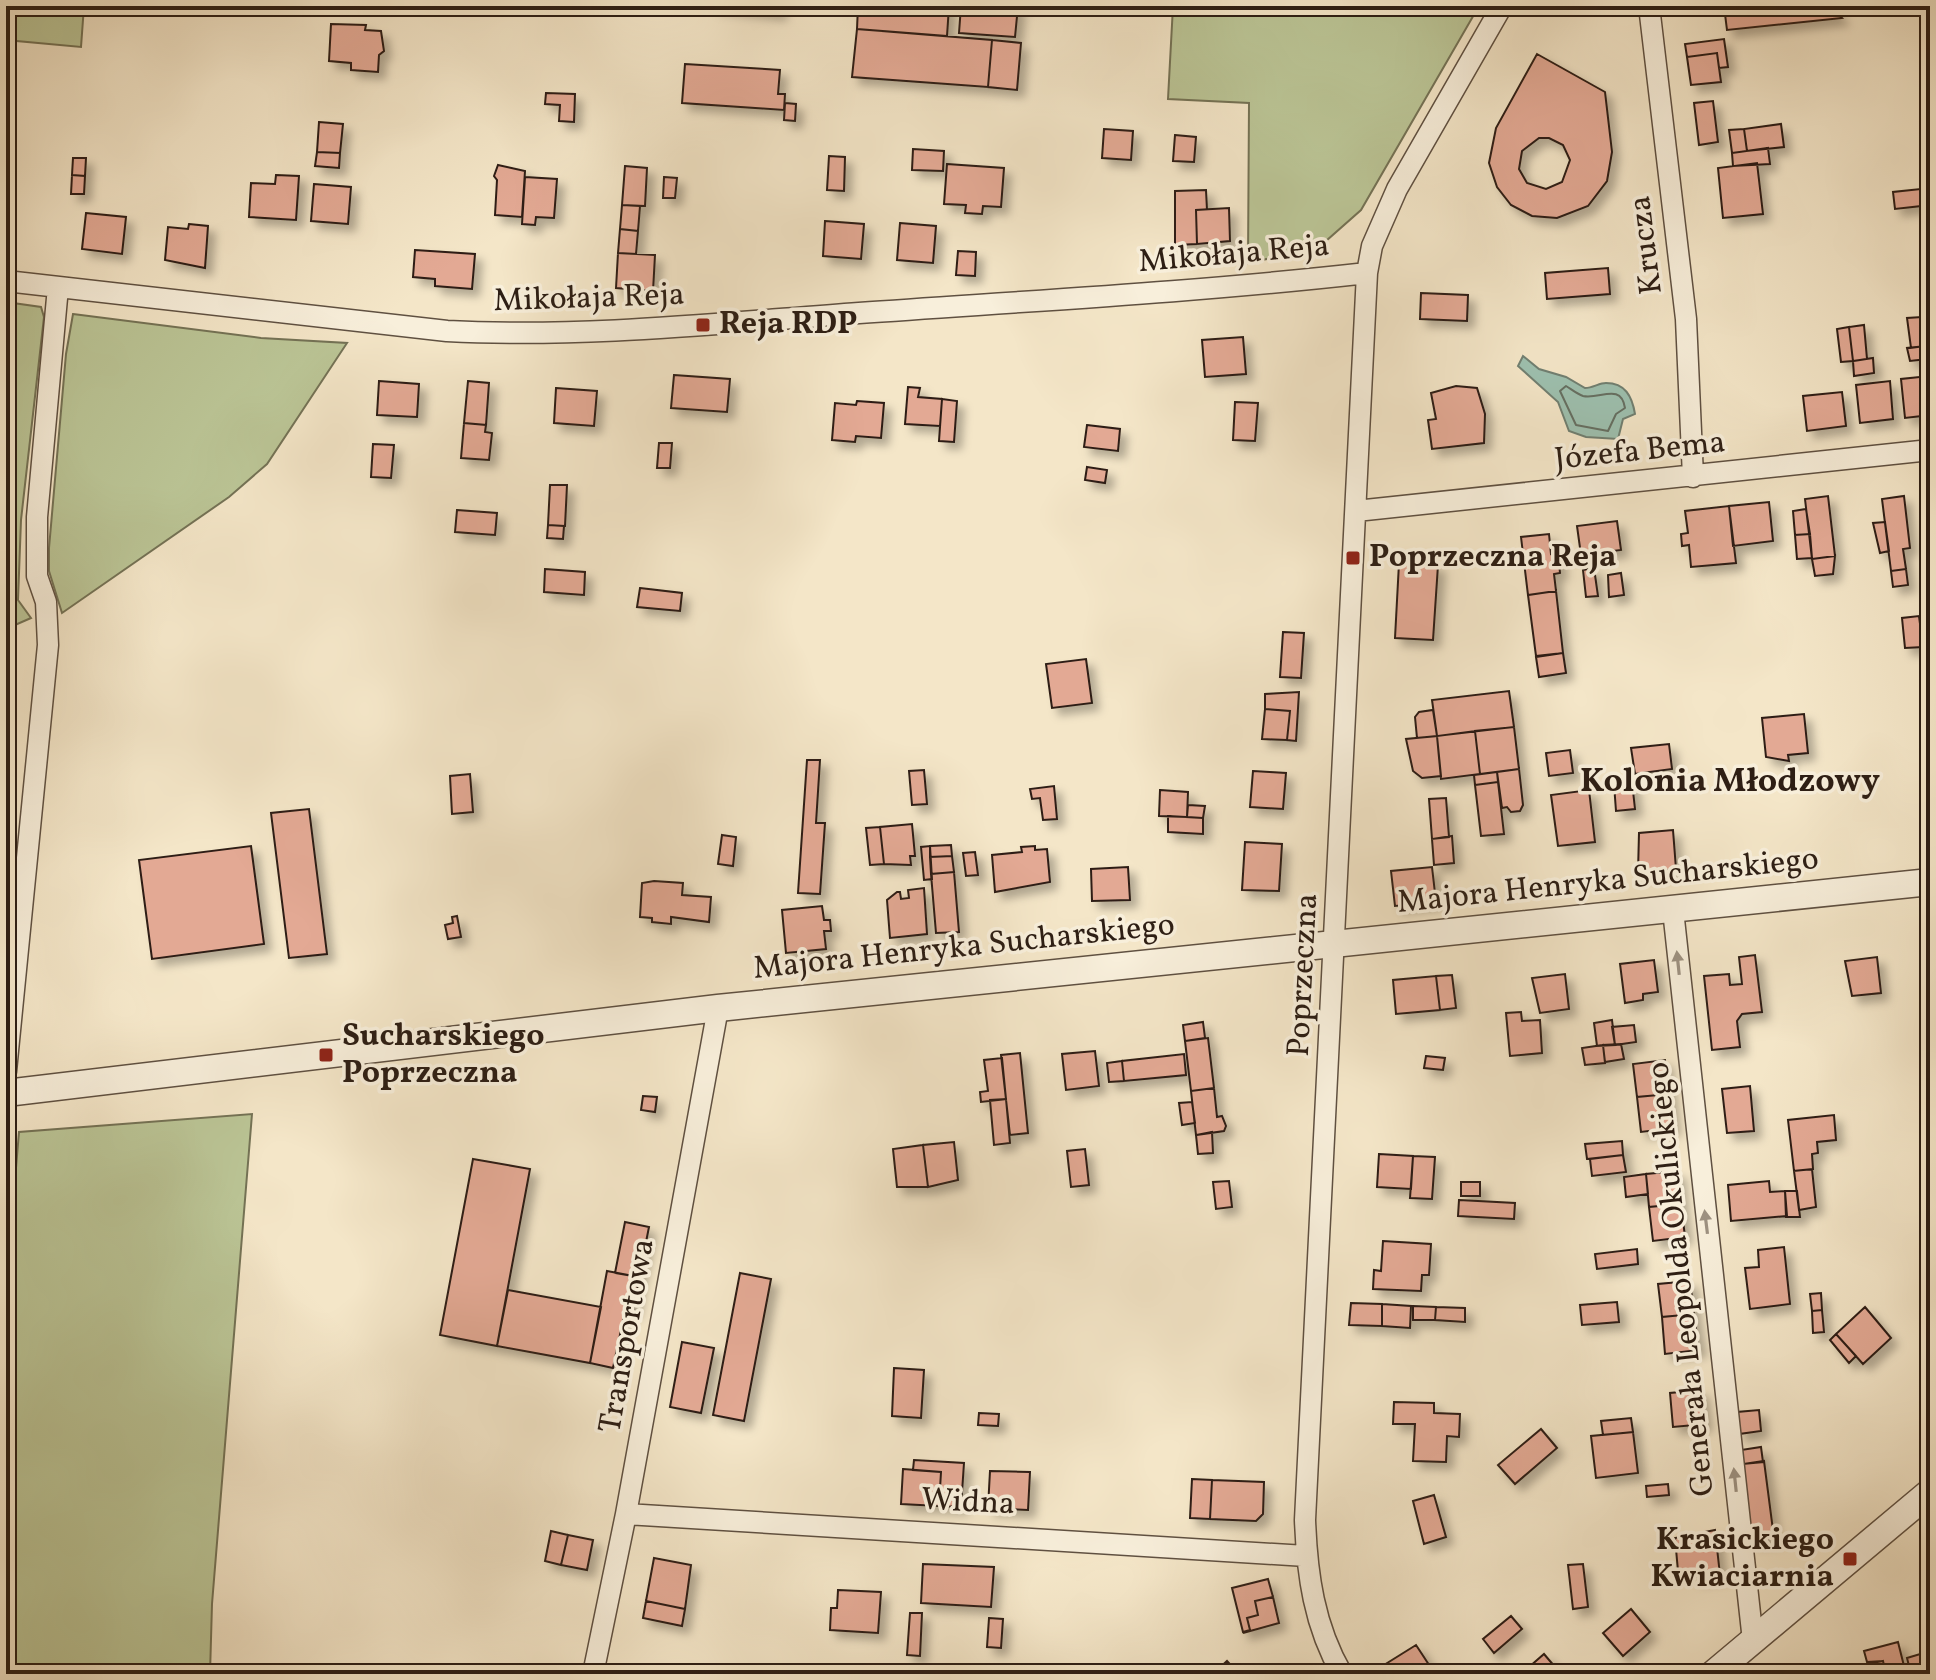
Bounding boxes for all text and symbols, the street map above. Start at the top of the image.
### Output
street label: Krucza [1619,193,1675,297]
street label: Mikołaja Reja [1137,225,1331,285]
street label: Mikołaja Reja [493,274,685,324]
place label: Reja RDP [719,303,857,347]
marker: Reja RDP [694,316,712,334]
street label: Józefa Bema [1552,421,1728,483]
place label: Poprzeczna Reja [1369,536,1616,580]
marker: Poprzeczna Reja [1344,549,1362,567]
district label: Kolonia Młodzowy [1580,759,1880,806]
street label: Majora Henryka Sucharskiego [1395,838,1821,926]
street label: Poprzeczna [1278,892,1330,1058]
street label: Majora Henryka Sucharskiego [751,904,1177,992]
one-way arrow [1672,950,1685,975]
place label: Sucharskiego Poprzeczna [342,1015,545,1096]
marker: Sucharskiego Poprzeczna [317,1046,335,1064]
street label: Generała Leopolda Okulickiego [1637,1060,1727,1498]
one-way arrow [1700,1209,1713,1234]
street label: Transportowa [589,1235,667,1437]
one-way arrow [1729,1467,1742,1492]
street label: Widna [920,1479,1016,1527]
place label: Krasickiego Kwiaciarnia [1650,1519,1834,1600]
marker: Krasickiego Kwiaciarnia [1841,1550,1859,1568]

